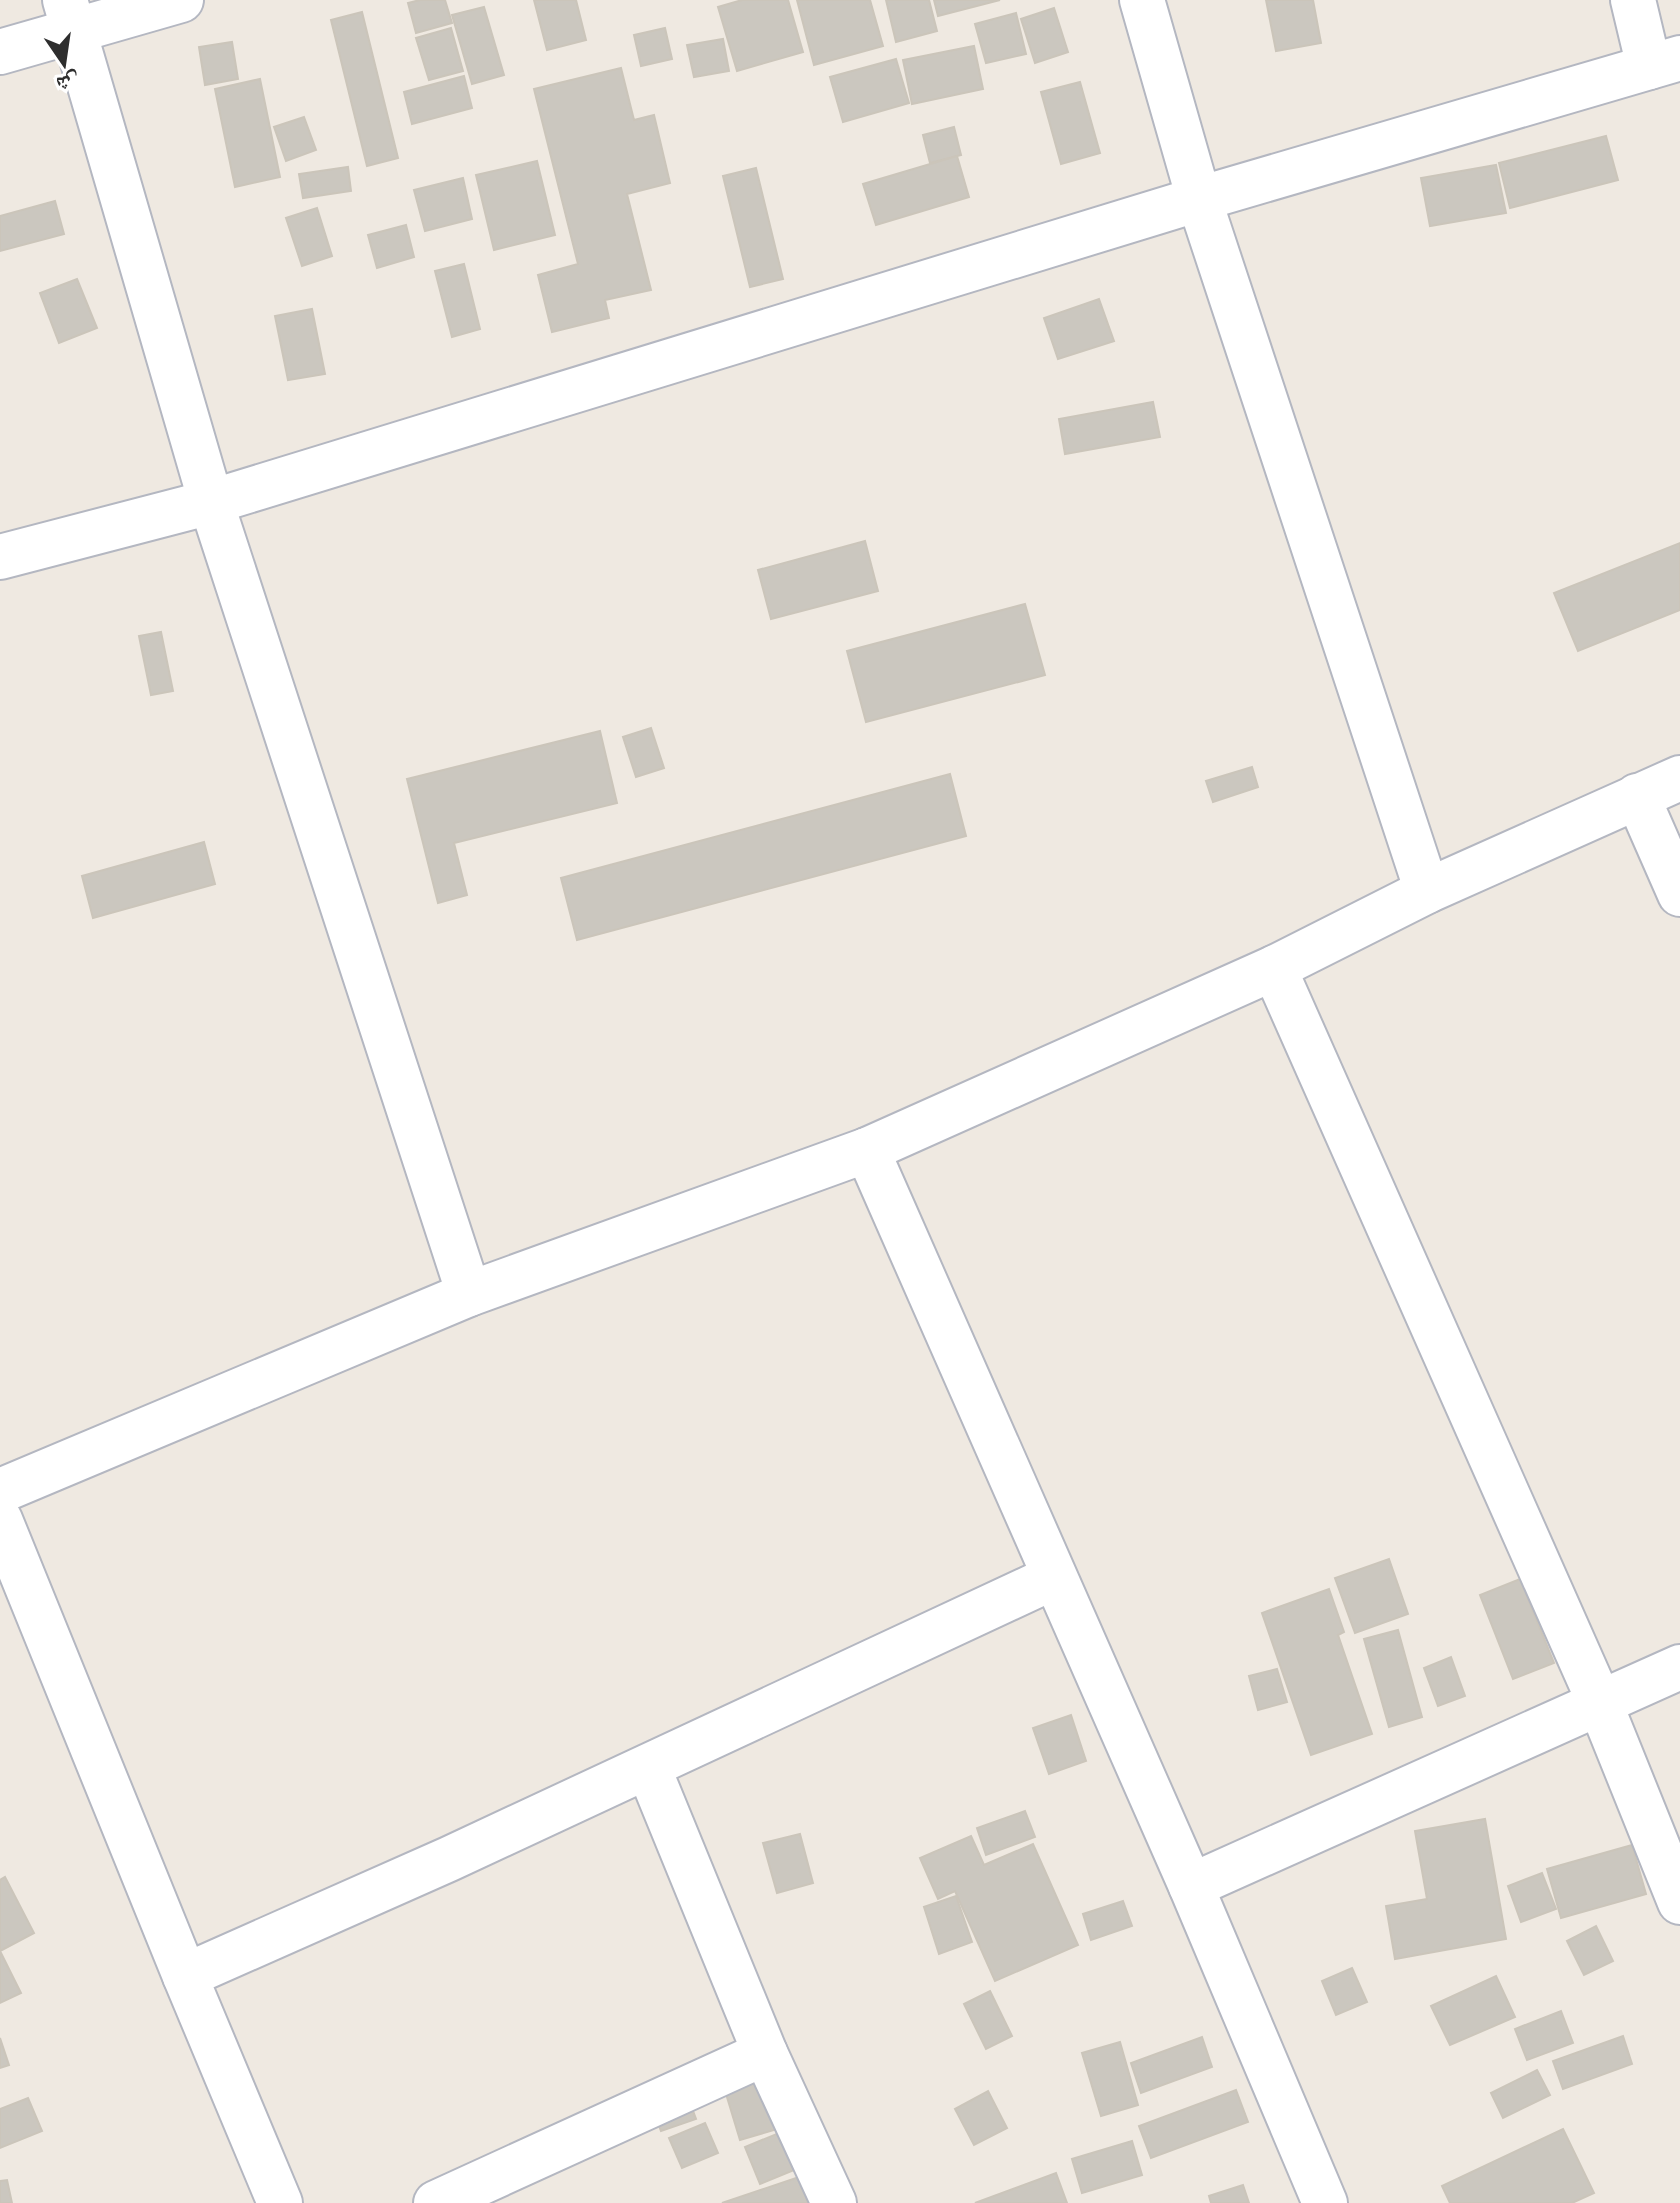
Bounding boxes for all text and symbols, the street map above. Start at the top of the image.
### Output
north arrow [24,24,104,104]
text: ش [54,67,83,99]

